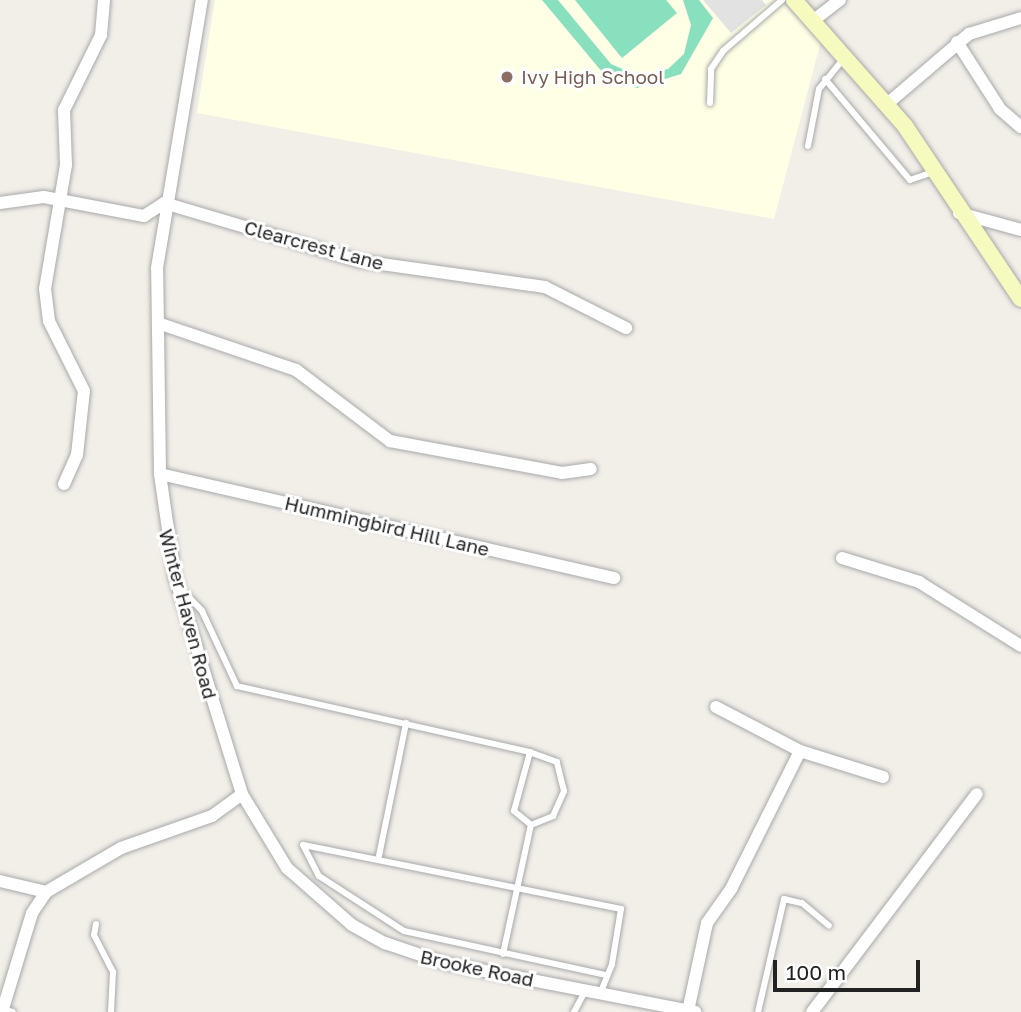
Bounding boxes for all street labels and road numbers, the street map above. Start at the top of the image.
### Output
street label: Clearcrest Lane [242,215,386,275]
street label: Hummingbird Hill Lane [282,491,492,561]
street label: Winter Haven Road [154,527,222,701]
street label: Brooke Road [418,945,536,991]

